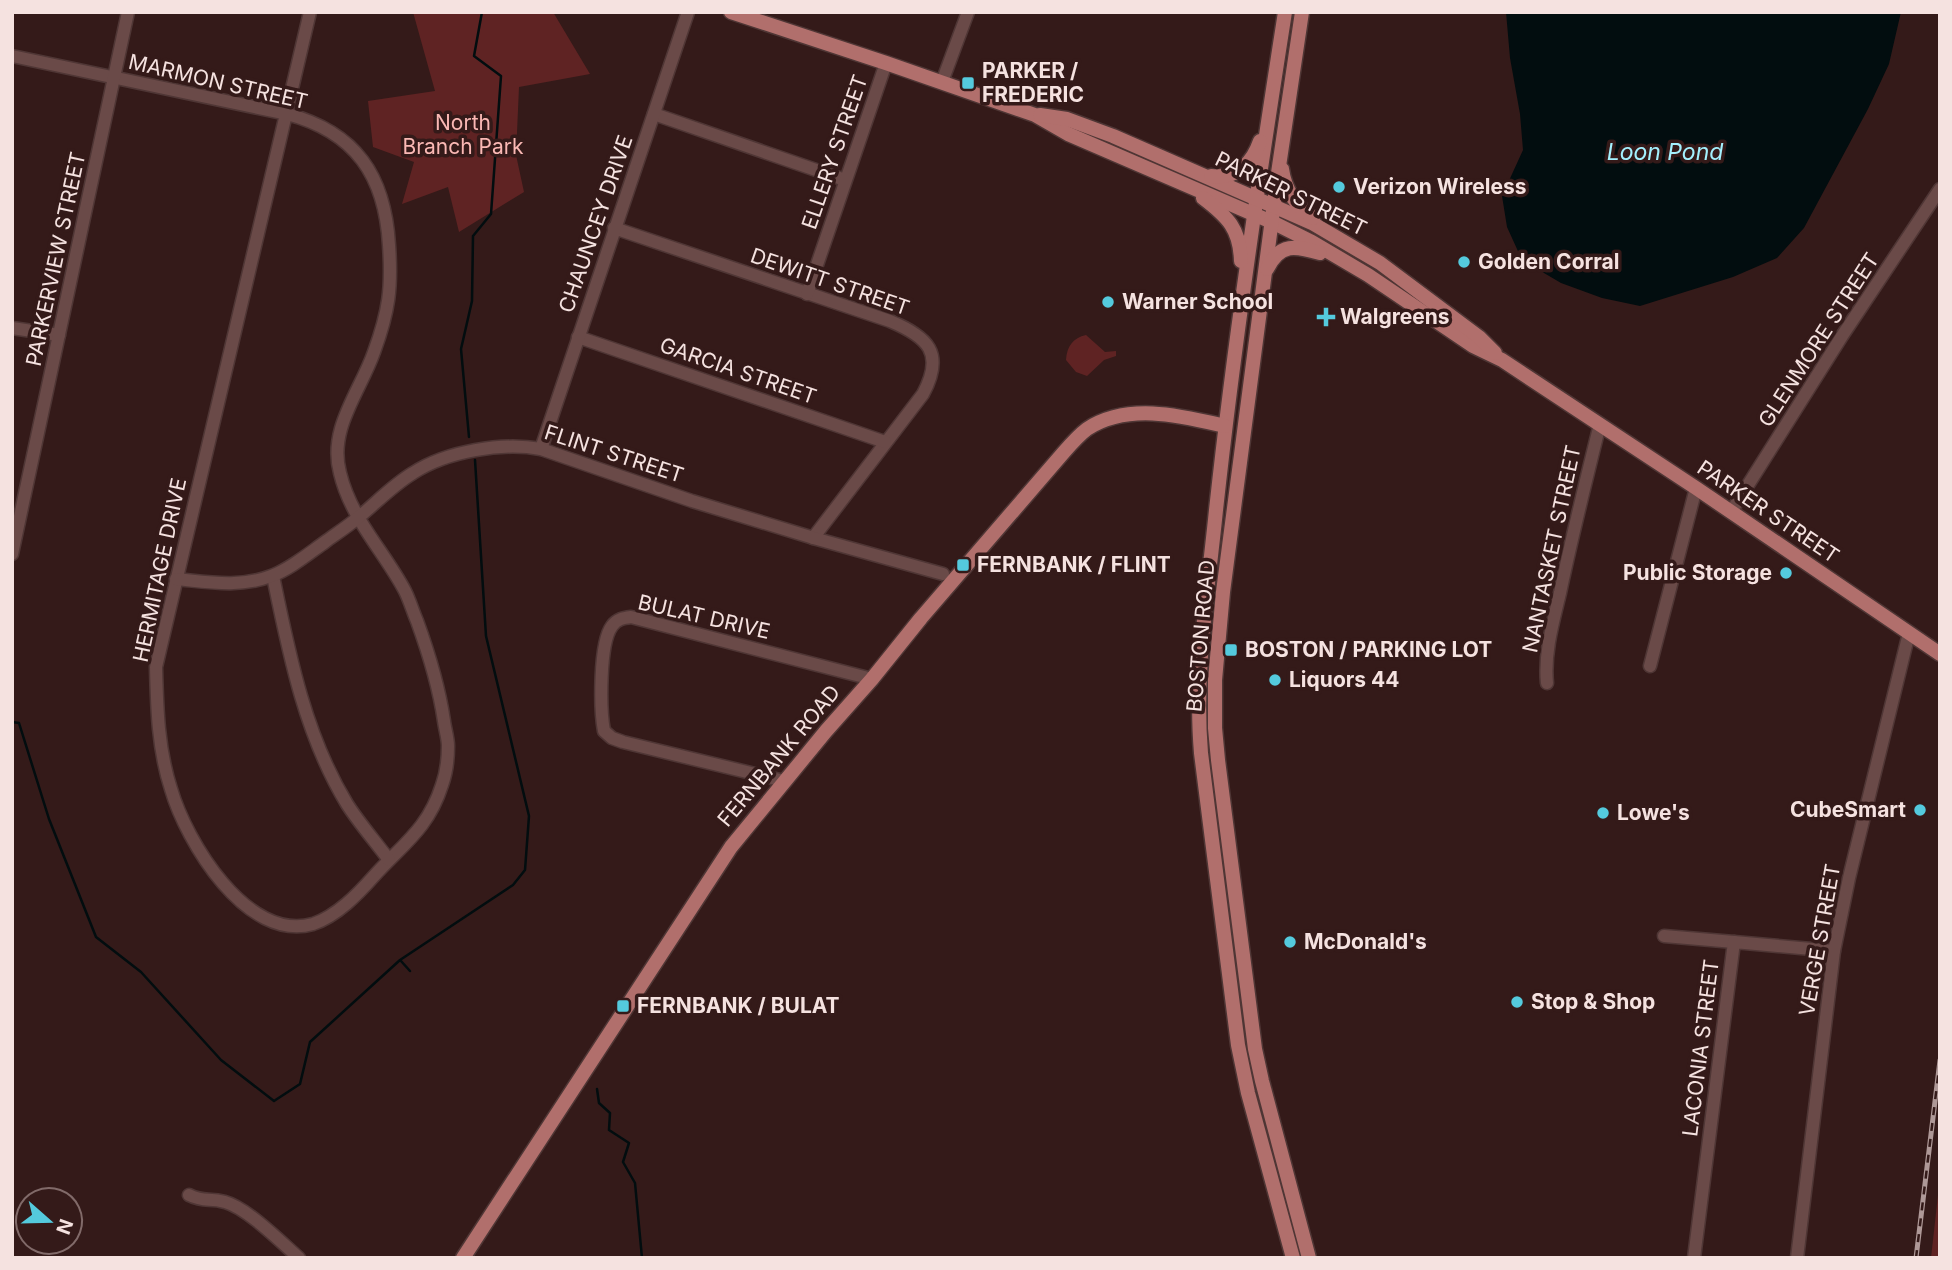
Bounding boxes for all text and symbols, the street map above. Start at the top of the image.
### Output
street label: MARMON STREET [126,49,310,114]
place label: PARKER / FREDERIC [982,58,1084,107]
street label: ELLERY STREET [796,71,873,232]
marker: PARKER / FREDERIC [960,75,976,91]
park label: North Branch Park [402,110,524,159]
street label: CHAUNCEY DRIVE [553,132,638,316]
water label: Loon Pond [1607,138,1724,166]
street label: PARKER STREET [1211,146,1371,241]
street label: PARKERVIEW STREET [21,149,90,368]
place label: Verizon Wireless [1353,174,1527,199]
marker: Verizon Wireless [1331,179,1347,195]
street label: DEWITT STREET [747,243,913,320]
street label: GLENMORE STREET [1753,248,1884,431]
place label: Golden Corral [1478,249,1619,274]
marker: Golden Corral [1456,254,1472,270]
place label: Warner School [1122,289,1273,314]
marker: Warner School [1100,294,1116,310]
place label: Walgreens [1340,304,1450,329]
marker: Walgreens [1318,309,1334,325]
street label: GARCIA STREET [657,332,820,409]
street label: FLINT STREET [542,419,687,488]
street label: NANTASKET STREET [1517,443,1586,655]
street label: PARKER STREET [1693,455,1844,568]
street label: HERMITAGE DRIVE [128,476,191,664]
place label: FERNBANK / FLINT [977,552,1171,577]
marker: FERNBANK / FLINT [955,557,971,573]
street label: BOSTON ROAD [1181,559,1220,713]
place label: Public Storage [1623,560,1772,585]
marker: Public Storage [1778,565,1794,581]
street label: BULAT DRIVE [636,589,773,644]
place label: BOSTON / PARKING LOT [1245,637,1492,662]
marker: BOSTON / PARKING LOT [1223,642,1239,658]
place label: Liquors 44 [1289,667,1399,692]
marker: Liquors 44 [1267,672,1283,688]
street label: FERNBANK ROAD [712,680,845,831]
place label: CubeSmart [1790,797,1906,822]
place label: Lowe's [1617,800,1690,825]
marker: CubeSmart [1912,802,1928,818]
marker: Lowe's [1595,805,1611,821]
street label: VERGE STREET [1794,862,1845,1018]
place label: McDonald's [1304,929,1427,954]
marker: McDonald's [1282,934,1298,950]
street label: LACONIA STREET [1677,958,1724,1138]
place label: Stop & Shop [1531,989,1655,1014]
place label: FERNBANK / BULAT [637,993,840,1018]
marker: Stop & Shop [1509,994,1525,1010]
marker: FERNBANK / BULAT [615,998,631,1014]
north arrow [14,1186,84,1256]
text: N [51,1216,78,1237]

